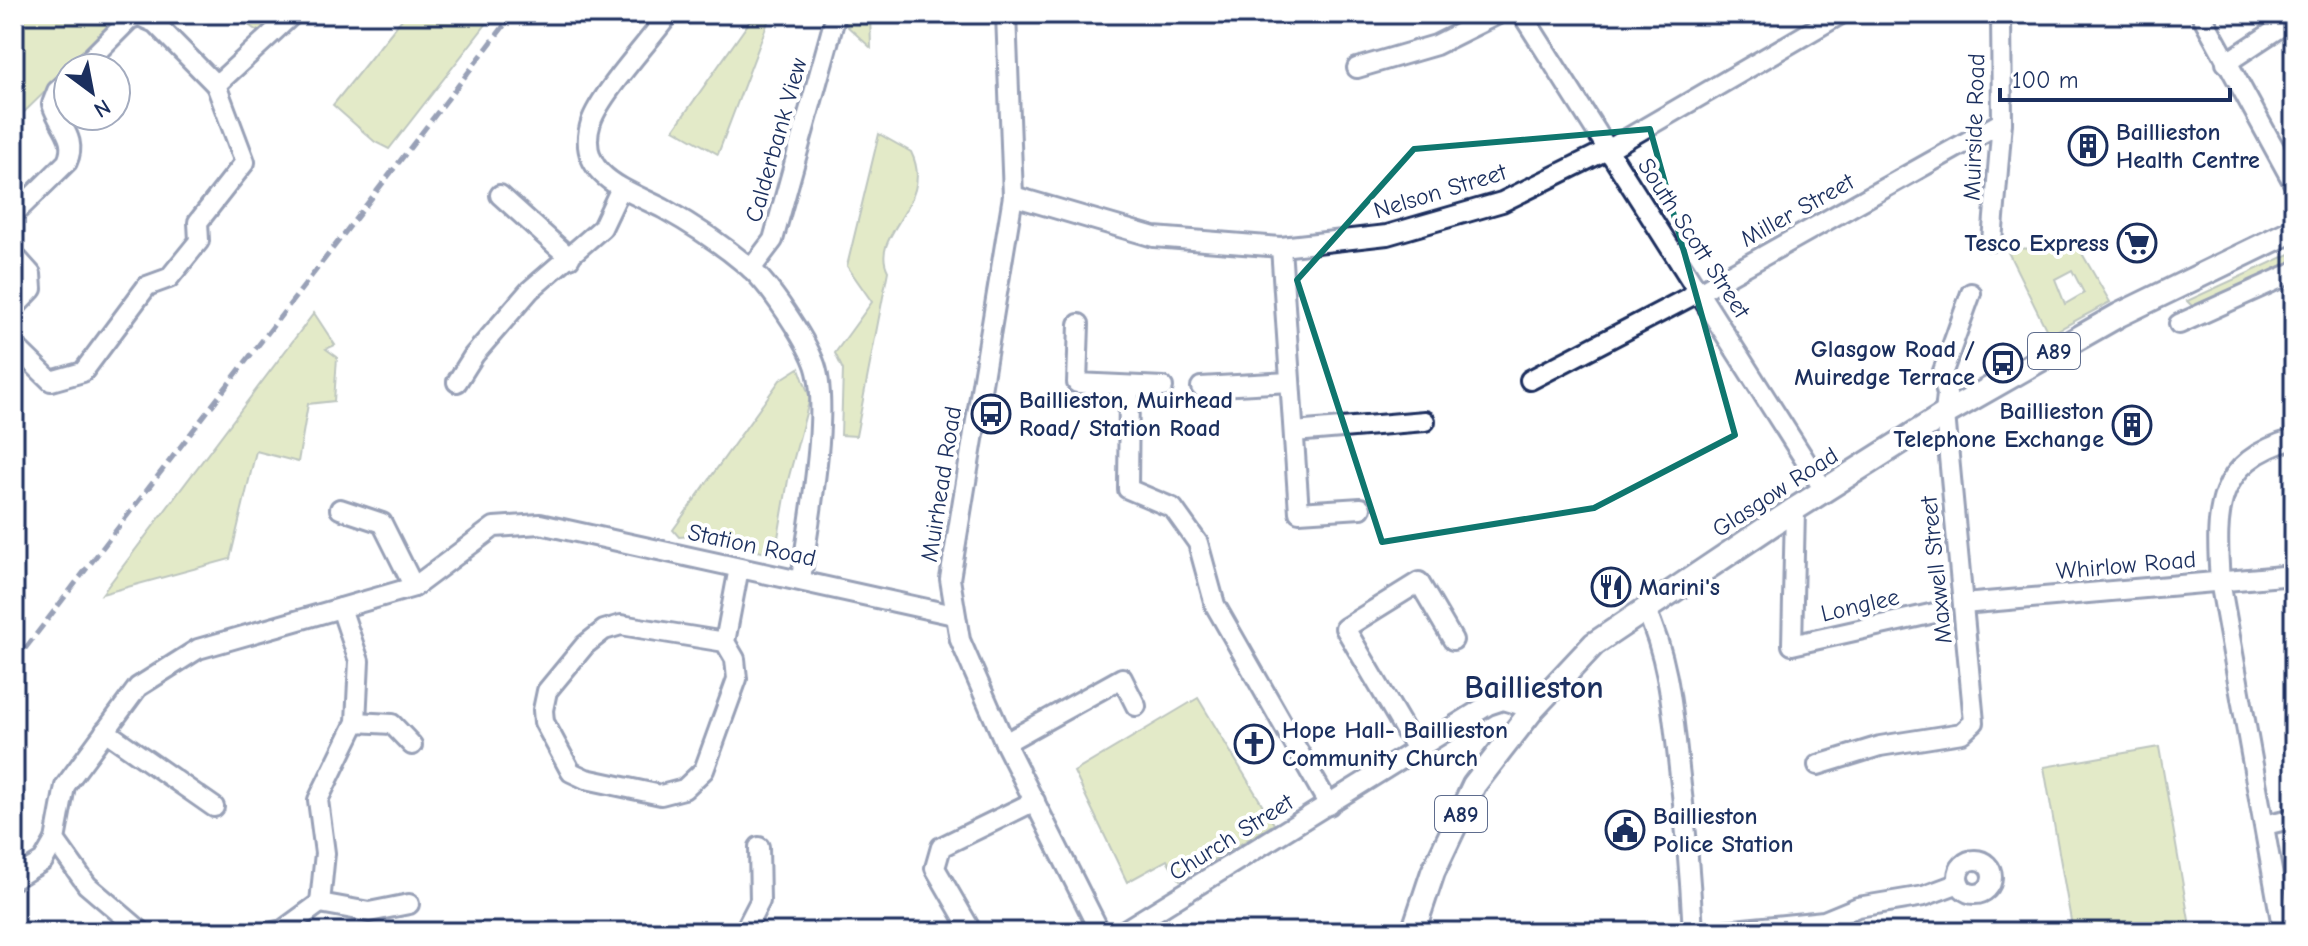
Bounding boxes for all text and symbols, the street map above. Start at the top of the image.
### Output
north arrow [52,52,132,132]
scale bar [2000,52,2230,102]
street label: Muirside Road [1957,53,1991,201]
street label: Calderbank View [739,54,813,225]
text: 100 m [2012,66,2079,94]
text: N [89,93,115,123]
place label: Baillieston Health Centre [2116,118,2260,174]
building icon: Baillieston Health Centre [2067,125,2109,167]
street label: South Scott Street [1632,153,1757,324]
street label: Nelson Street [1370,157,1511,224]
street label: Miller Street [1735,167,1860,253]
supermarket icon: Tesco Express [2116,222,2158,264]
place label: Tesco Express [1964,229,2109,257]
road number: A89 [2028,333,2080,369]
place label: Glasgow Road / Muiredge Terrace [1794,335,1975,391]
bus stop icon: Glasgow Road / Muiredge Terrace [1982,342,2024,384]
place label: Baillieston, Muirhead Road/ Station Road [1019,386,1233,442]
bus stop icon: Baillieston, Muirhead Road/ Station Road [970,393,1012,435]
place label: Baillieston Telephone Exchange [1894,397,2104,453]
street label: Muirhead Road [915,404,967,564]
building icon: Baillieston Telephone Exchange [2111,404,2153,446]
street label: Glasgow Road [1707,441,1843,543]
street label: Maxwell Street [1914,494,1958,645]
street label: Station Road [686,518,818,572]
street label: Whirlow Road [2055,545,2197,585]
restaurant icon: Marini's [1590,566,1632,608]
place label: Marini's [1639,573,1720,601]
street label: Longlee [1818,582,1902,628]
district label: Baillieston [1464,669,1604,706]
place label: Hope Hall- Baillieston Community Church [1282,716,1508,772]
church icon: Hope Hall- Baillieston Community Church [1233,723,1275,765]
street label: Church Street [1164,787,1299,886]
road number: A89 [1435,796,1487,832]
place label: Baillieston Police Station [1653,802,1794,858]
public building icon: Baillieston Police Station [1604,809,1646,851]

